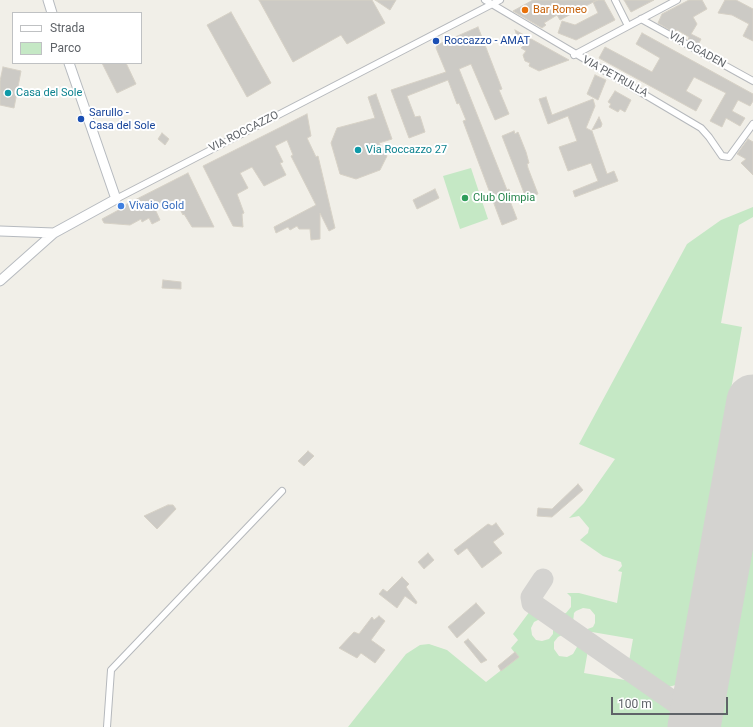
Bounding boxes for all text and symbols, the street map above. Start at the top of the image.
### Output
place label: Bar Romeo [533,3,587,17]
marker: Bar Romeo [520,5,530,15]
legend [12,12,142,64]
text: Strada [50,21,85,35]
street label: VIA OGADEN [666,29,728,71]
place label: Roccazzo - AMAT [444,34,530,48]
marker: Roccazzo - AMAT [431,36,441,46]
text: Parco [50,41,81,55]
street label: VIA PETRULLA [580,54,650,100]
place label: Casa del Sole [16,86,82,100]
marker: Casa del Sole [3,88,13,98]
place label: Sarullo - Casa del Sole [89,106,155,132]
street label: VIA ROCCAZZO [207,109,281,155]
marker: Sarullo - Casa del Sole [76,114,86,124]
place label: Via Roccazzo 27 [366,143,447,157]
marker: Via Roccazzo 27 [353,145,363,155]
place label: Club Olimpia [473,191,535,205]
marker: Club Olimpia [460,193,470,203]
place label: Vivaio Gold [129,199,184,213]
marker: Vivaio Gold [116,201,126,211]
scale bar [613,689,730,715]
text: 100 m [618,697,652,711]

